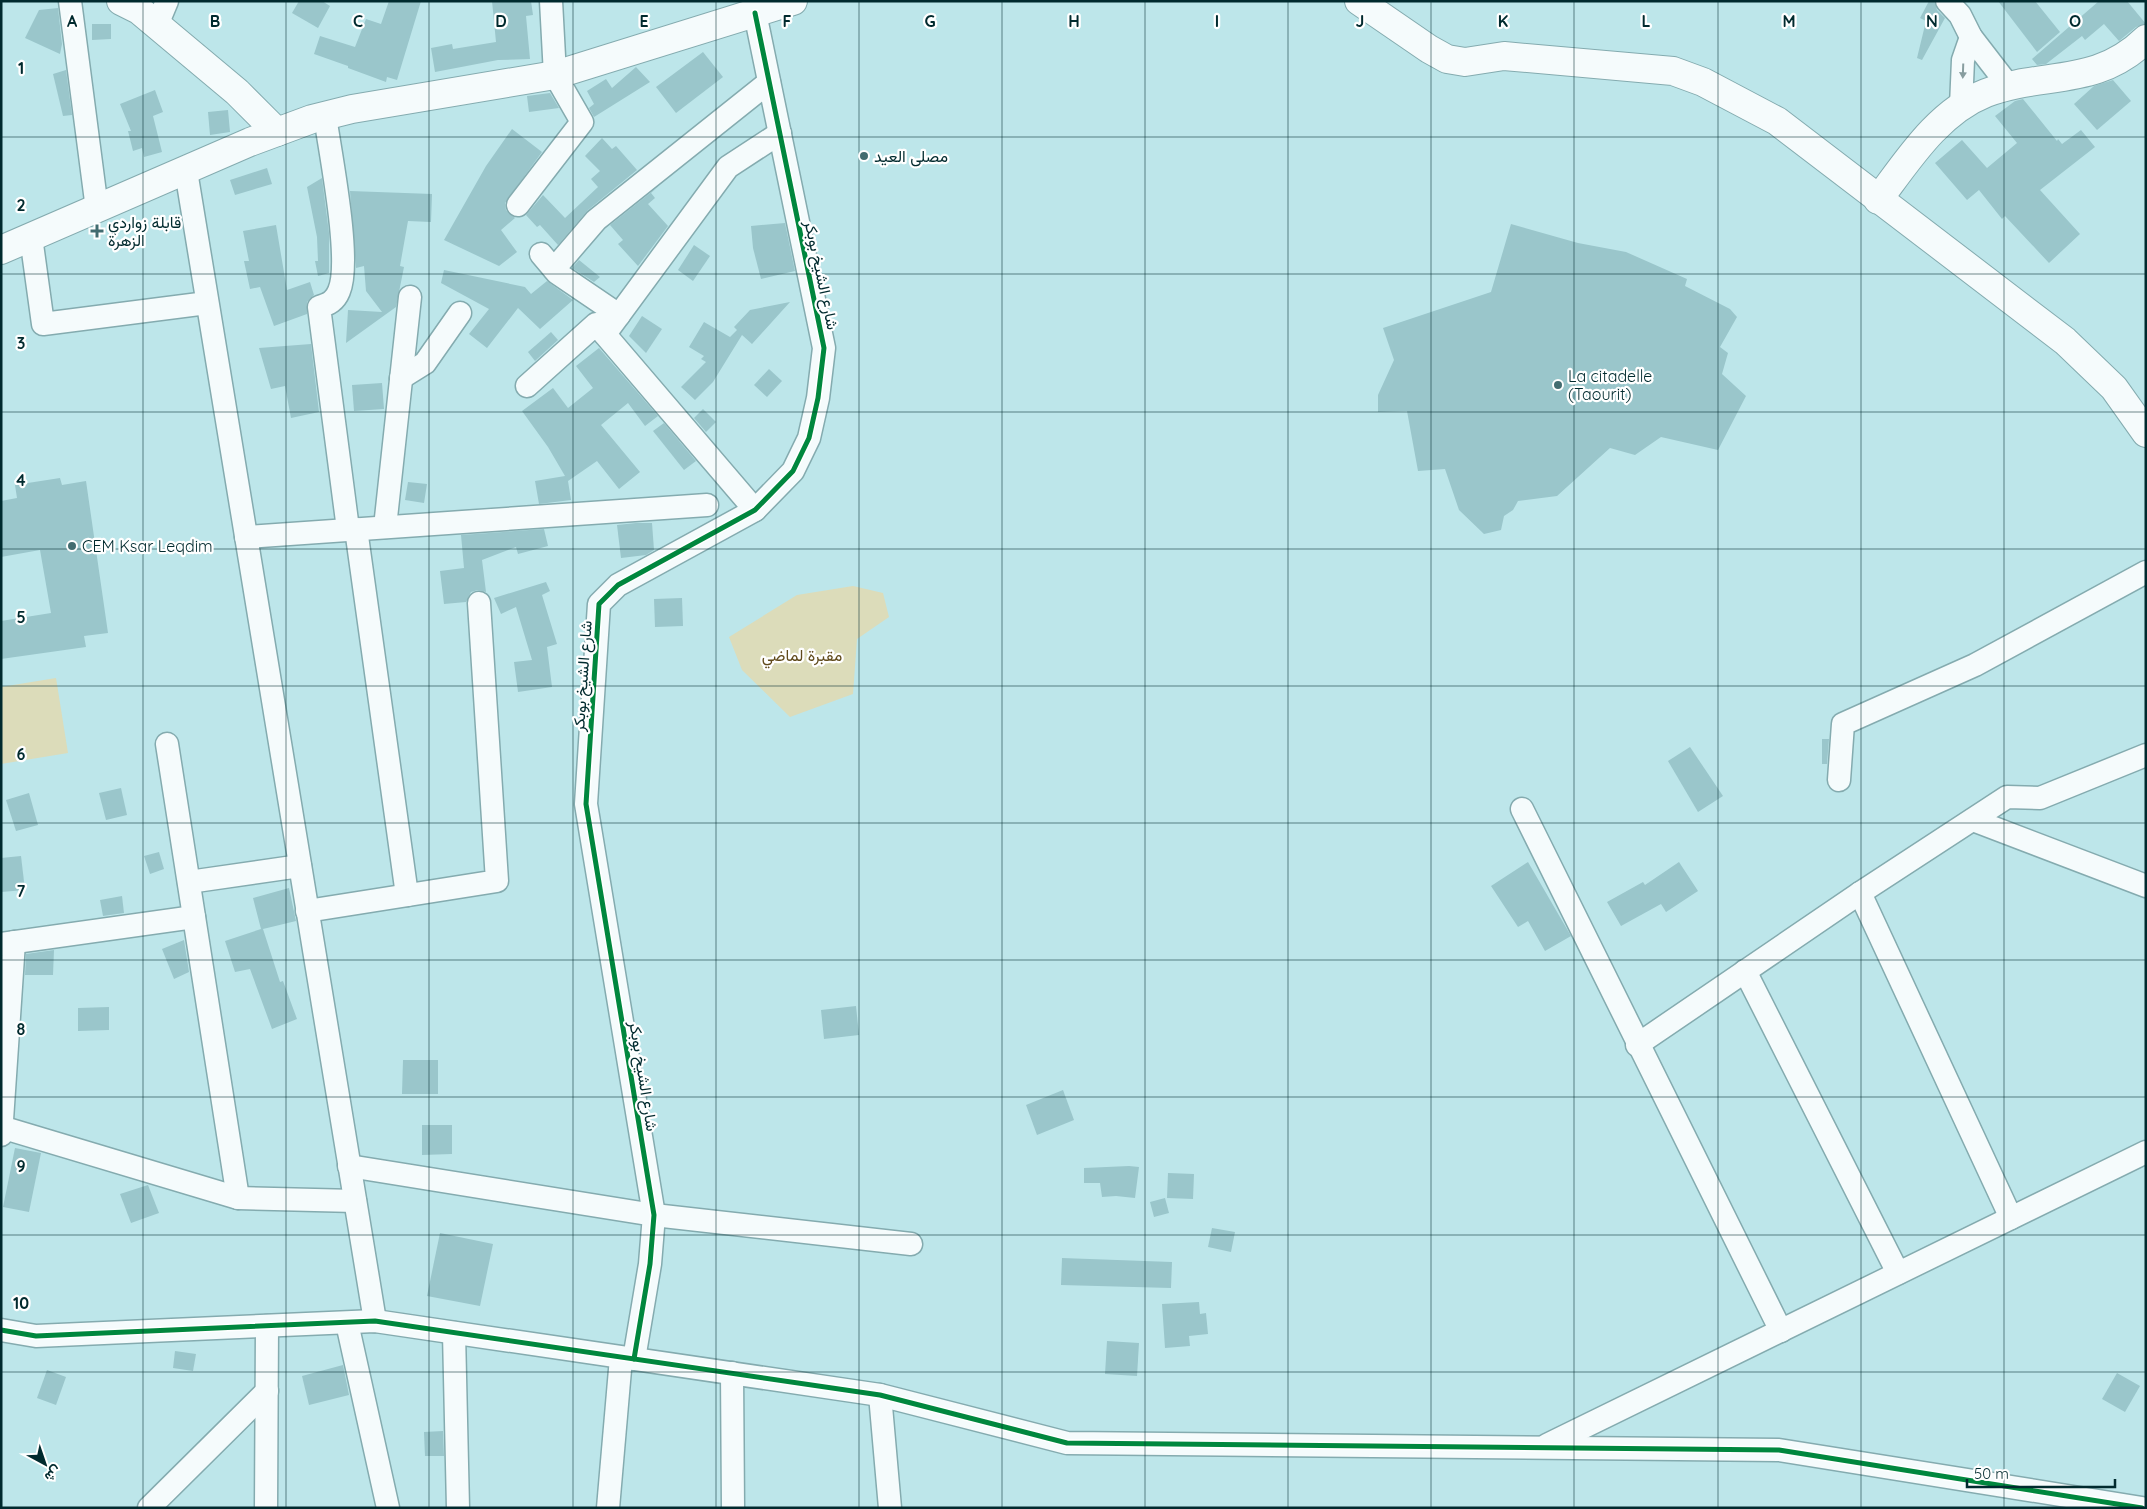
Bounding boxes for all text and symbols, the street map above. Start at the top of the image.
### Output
text: A [67,11,78,31]
text: B [210,11,220,31]
text: C [353,11,363,31]
text: D [495,11,507,31]
text: E [639,11,649,31]
text: F [783,11,792,31]
text: G [924,11,936,31]
text: H [1068,11,1080,31]
text: I [1215,11,1219,31]
text: J [1356,11,1364,31]
text: K [1498,11,1508,31]
text: L [1642,11,1651,31]
text: M [1782,11,1796,31]
text: N [1926,11,1938,31]
text: O [2069,11,2081,31]
text: 1 [18,58,24,78]
one-way arrow [1958,64,1966,80]
place label: مصلى العيد [874,146,948,167]
marker: مصلى العيد [858,150,870,162]
text: 2 [16,195,26,215]
place label: قابلة زواردي الزهرة [108,212,181,251]
street label: شارع الشيخ بوبكر [798,217,843,332]
marker: قابلة زواردي الزهرة [90,224,104,238]
text: 3 [17,333,25,353]
place label: La citadelle (Taourit) [1568,366,1652,404]
marker: La citadelle (Taourit) [1552,379,1564,391]
text: 4 [16,470,26,490]
place label: CEM Ksar Leqdim [82,536,213,556]
marker: CEM Ksar Leqdim [66,540,78,552]
text: 5 [16,607,26,627]
street label: شارع الشيخ بوبكر [568,620,598,733]
park label: مقبرة لماضي [762,645,842,669]
text: 6 [17,744,26,764]
text: 7 [17,881,26,901]
street label: شارع الشيخ بوبكر [623,1018,663,1133]
text: 8 [17,1019,26,1039]
text: 9 [16,1156,26,1176]
text: 10 [13,1293,29,1313]
north arrow [20,1439,70,1489]
scale bar [1967,1456,2114,1488]
text: ش [41,1462,66,1486]
text: 50 m [1974,1464,2009,1483]

